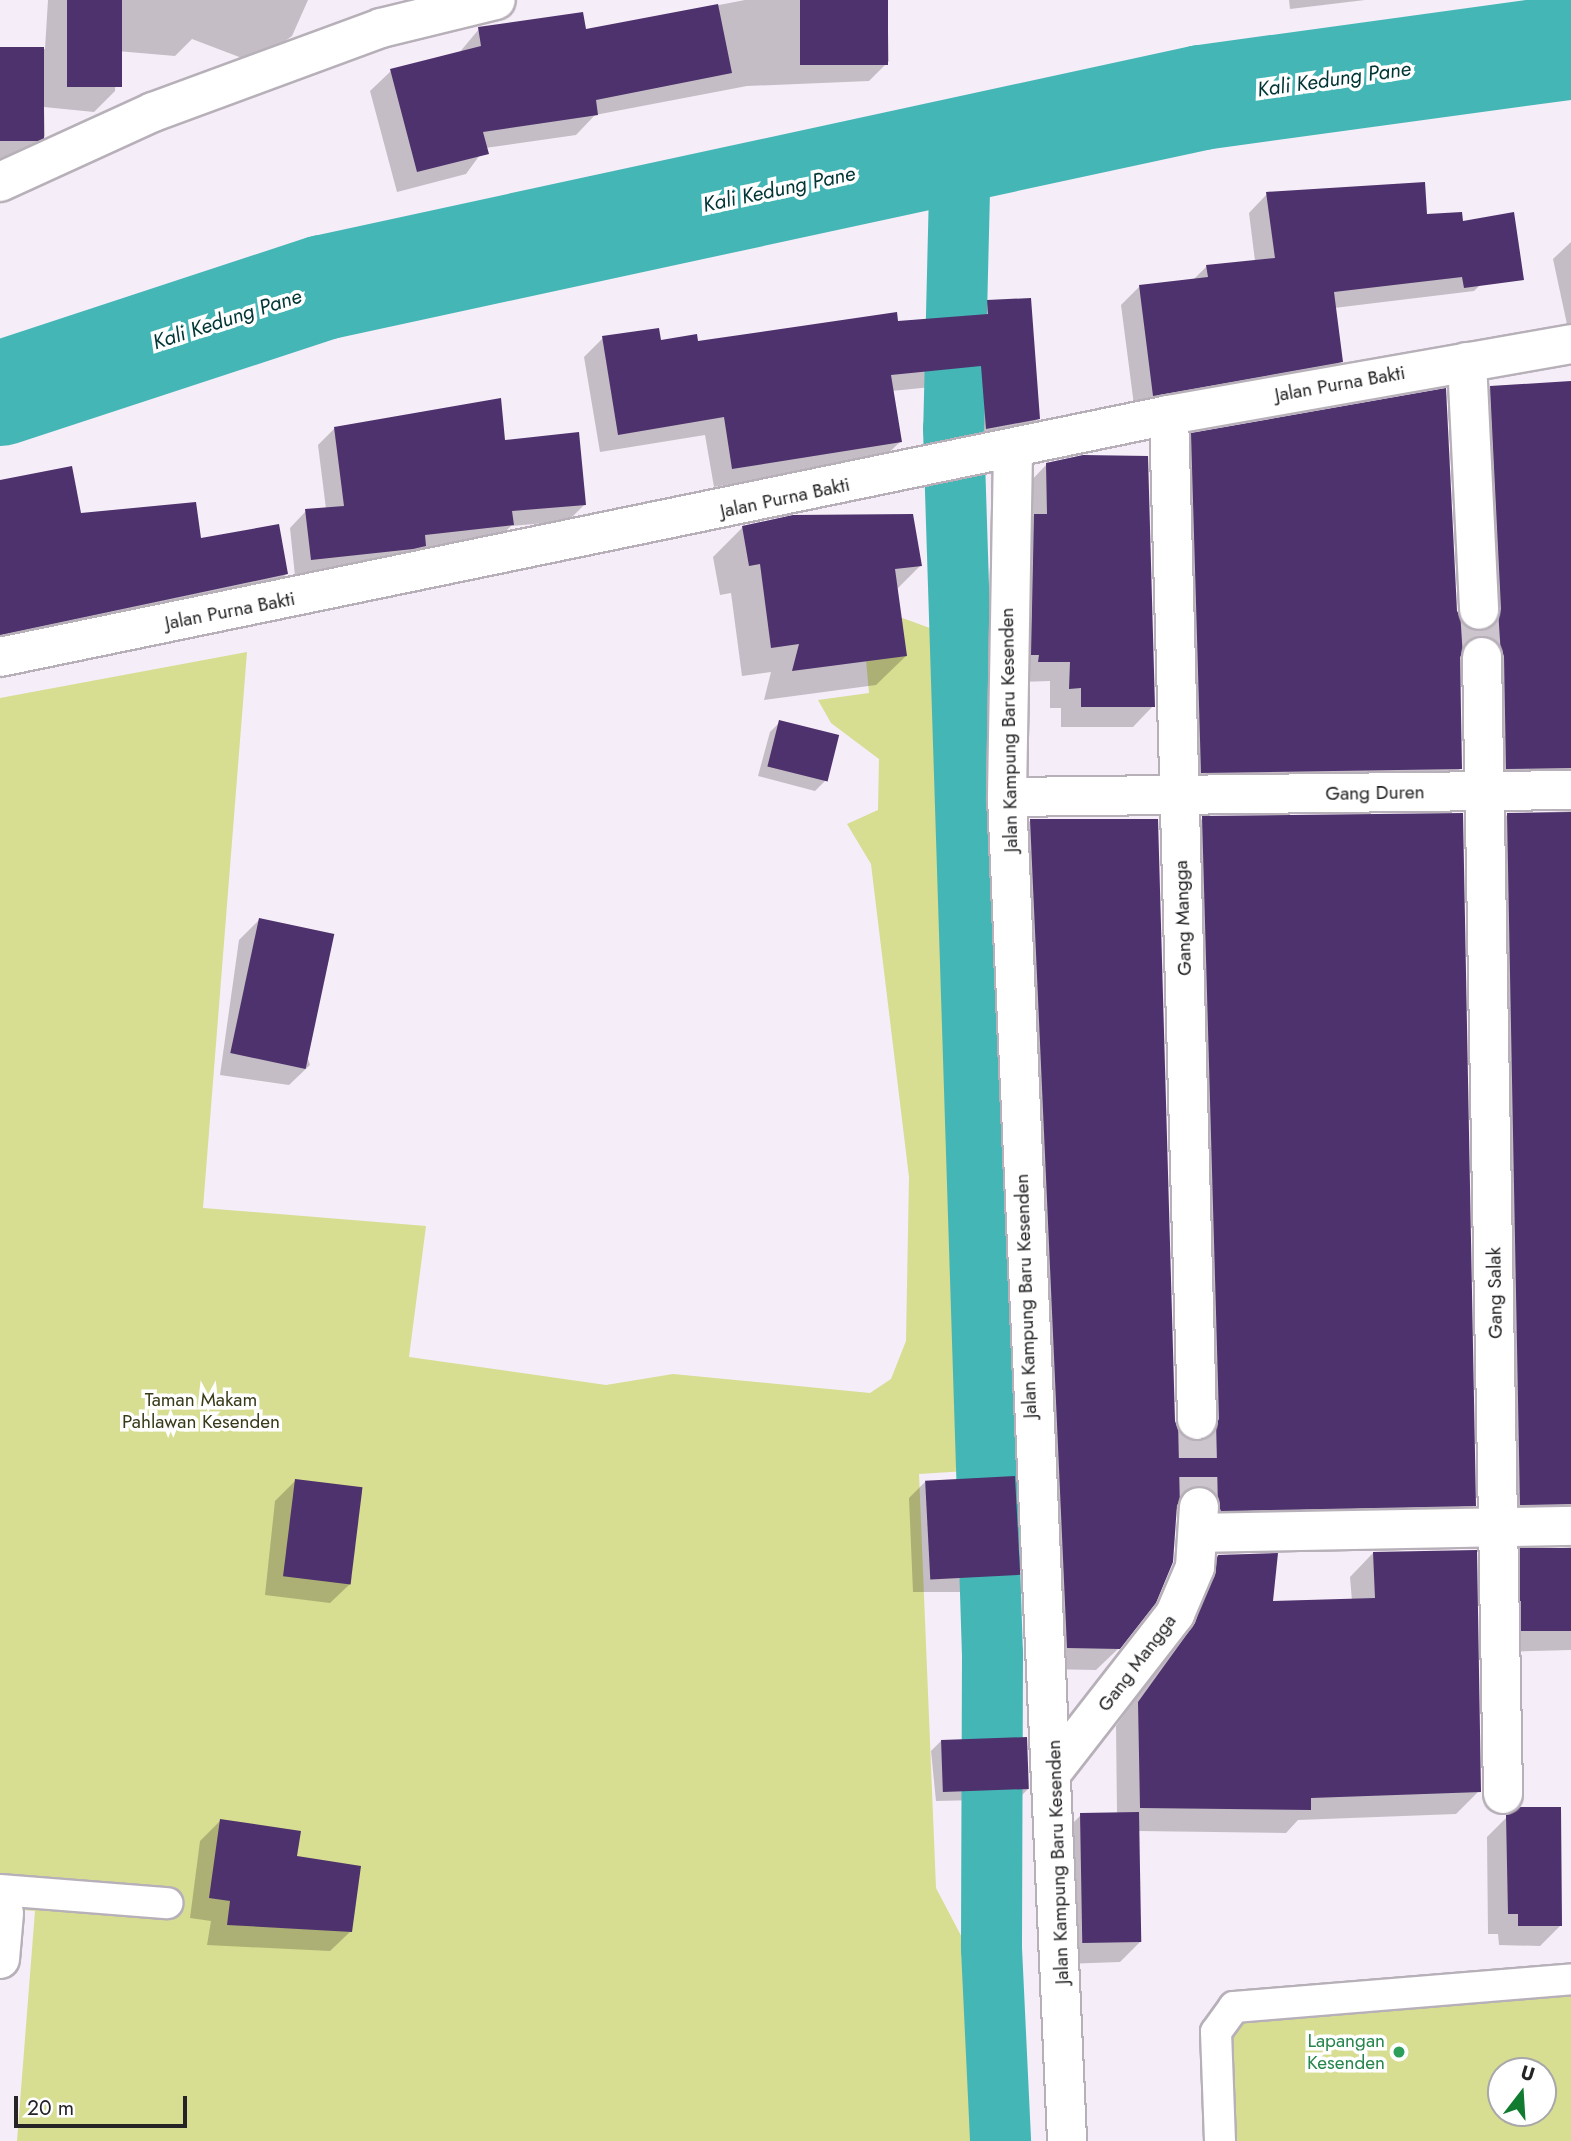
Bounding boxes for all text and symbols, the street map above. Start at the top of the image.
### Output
water label: Kali Kedung Pane [1255,56,1413,102]
water label: Kali Kedung Pane [701,161,857,217]
water label: Kali Kedung Pane [149,283,305,355]
street label: Jalan Purna Bakti [1273,361,1407,407]
street label: Jalan Purna Bakti [718,473,852,523]
street label: Jalan Purna Bakti [163,587,297,635]
street label: Jalan Kampung Baru Kesenden [995,607,1023,853]
street label: Gang Duren [1325,781,1425,805]
street label: Gang Mangga [1170,860,1196,976]
street label: Jalan Kampung Baru Kesenden [1010,1173,1042,1419]
street label: Gang Salak [1483,1247,1507,1339]
park label: Taman Makam Pahlawan Kesenden [122,1389,280,1433]
street label: Gang Mangga [1093,1610,1181,1716]
street label: Jalan Kampung Baru Kesenden [1042,1739,1074,1985]
place label: Lapangan Kesenden [1307,2030,1385,2074]
marker: Lapangan Kesenden [1391,2044,1407,2060]
north arrow [1487,2057,1557,2127]
text: U [1517,2058,1538,2088]
scale bar [18,2082,191,2126]
text: 20 m [27,2093,74,2123]

